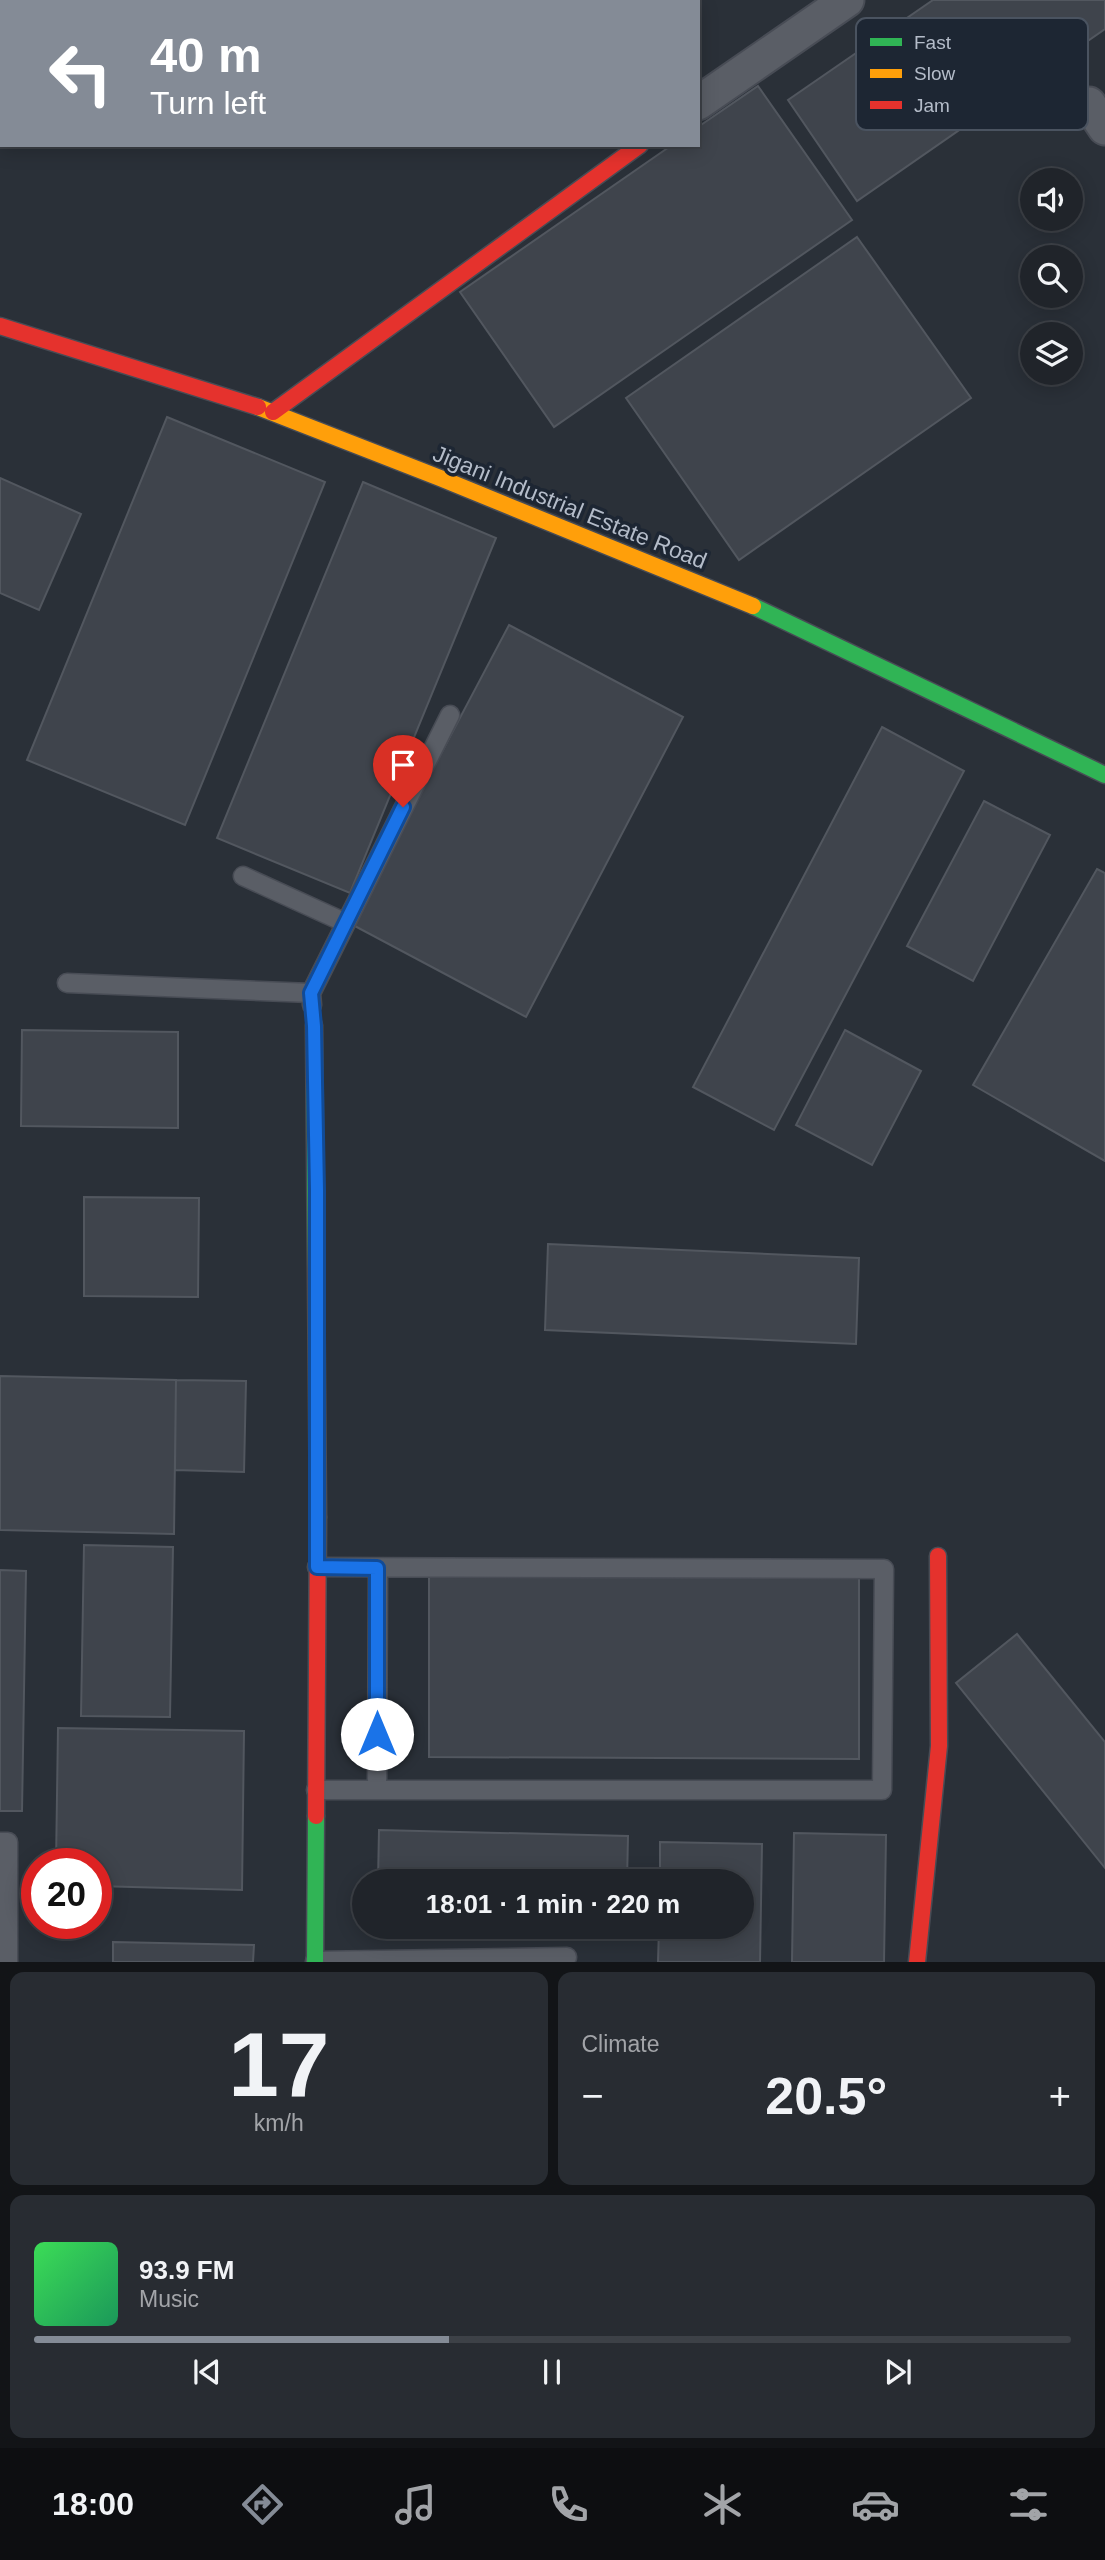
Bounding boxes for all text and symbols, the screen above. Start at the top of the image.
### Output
legend [856,18,1088,130]
icon: left [35,28,126,119]
text: 40 m [150,28,262,82]
text: Fast [914,32,952,53]
text: Slow [914,63,955,84]
text: Turn left [150,85,266,121]
text: Jam [914,95,950,116]
map controls [1020,168,1083,385]
button: sound [1020,168,1083,231]
button: search [1020,245,1083,308]
button: layers [1020,322,1083,385]
street label: Jigani Industrial Estate Road [429,440,711,574]
pin [373,735,433,807]
icon: arrive [384,746,422,784]
position arrow [340,1697,414,1771]
speed limit sign: 20 [21,1848,112,1939]
text: 18:01 · 1 min · 220 m [426,1889,680,1919]
text: 17 [228,2014,329,2115]
text: Climate [582,2031,659,2057]
text: 20.5° [765,2067,887,2125]
text: − [582,2075,604,2117]
text: + [1049,2075,1071,2117]
text: km/h [254,2110,304,2136]
text: 93.9 FM [139,2255,234,2285]
text: Music [139,2286,199,2312]
icon: previous [188,2353,226,2391]
icon: pause [533,2353,571,2391]
icon: next [879,2353,917,2391]
icon: directions [238,2480,287,2529]
icon: music [391,2480,440,2529]
icon: phone [544,2480,593,2529]
icon: climate [698,2480,747,2529]
icon: car [851,2480,900,2529]
icon: filters [1004,2480,1053,2529]
text: 18:00 [52,2486,134,2522]

